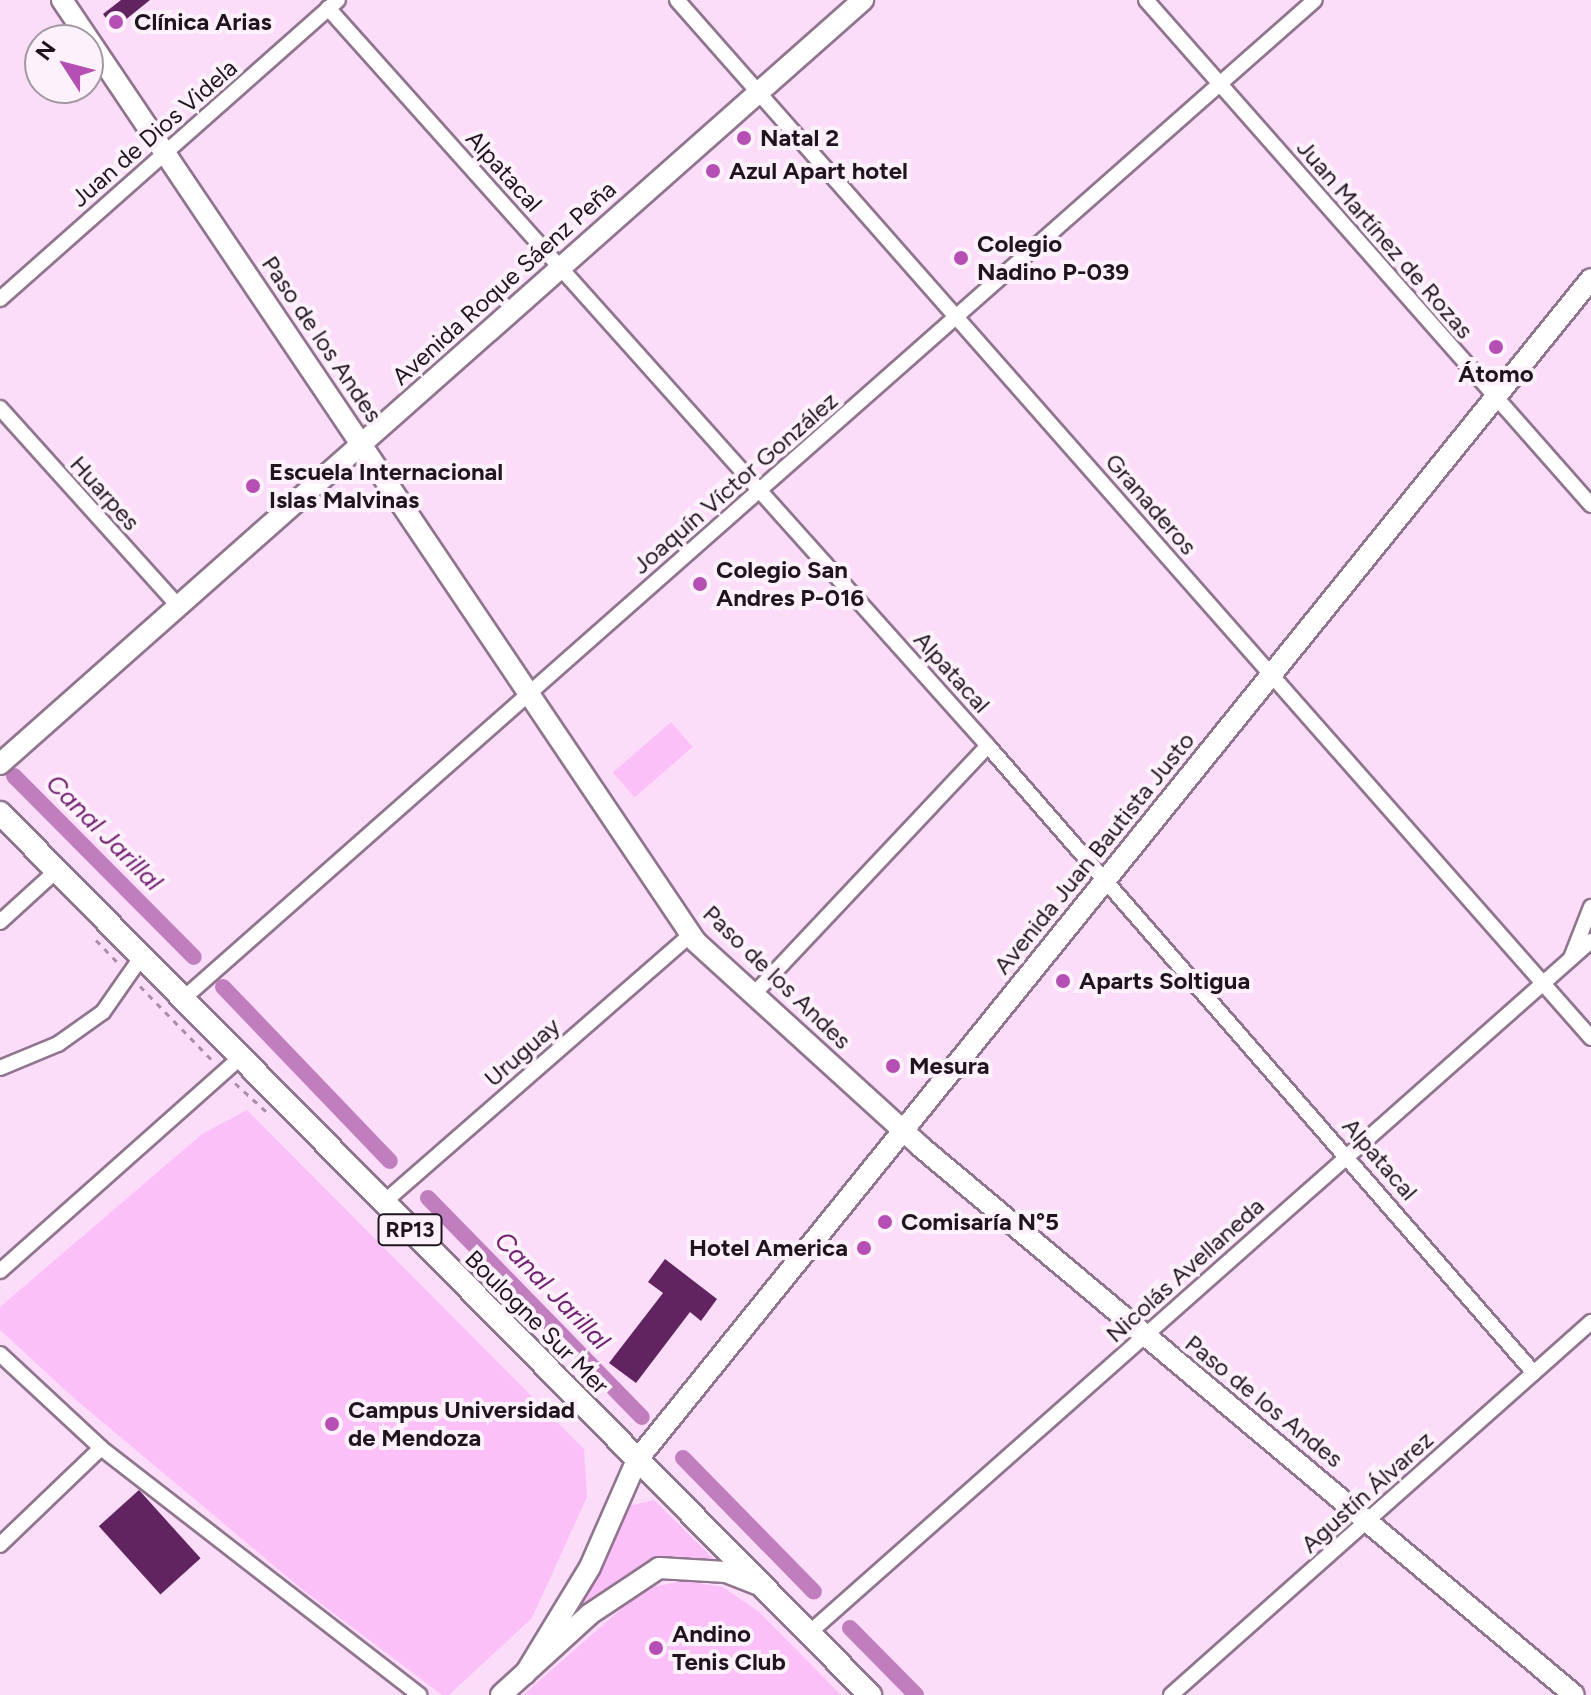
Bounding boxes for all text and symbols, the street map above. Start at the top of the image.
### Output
place label: Clínica Arias [134,8,272,36]
marker: Clínica Arias [105,11,127,33]
north arrow [24,24,104,104]
text: N [30,36,62,66]
street label: Juan de Dios Videla [65,53,243,213]
street label: Alpatacal [460,124,548,218]
place label: Natal 2 [760,124,839,152]
marker: Natal 2 [735,129,753,147]
street label: Juan Martínez de Rozas [1291,134,1479,344]
place label: Azul Apart hotel [729,157,908,185]
marker: Azul Apart hotel [704,162,722,180]
street label: Avenida Roque Sáenz Peña [386,175,622,391]
place label: Colegio Nadino P-039 [977,230,1129,286]
marker: Colegio Nadino P-039 [952,249,970,267]
street label: Paso de los Andes [256,250,388,428]
marker: Átomo [1487,338,1505,356]
place label: Átomo [1458,360,1534,388]
street label: Joaquín Víctor González [626,386,844,580]
street label: Granaderos [1099,448,1203,560]
street label: Huarpes [64,450,146,536]
place label: Escuela Internacional Islas Malvinas [269,458,503,514]
marker: Escuela Internacional Islas Malvinas [244,477,262,495]
place label: Colegio San Andres P-016 [716,556,864,612]
marker: Colegio San Andres P-016 [691,575,709,593]
street label: Alpatacal [908,625,996,719]
street label: Avenida Juan Bautista Justo [987,726,1201,980]
water label: Canal Jarillal [39,768,169,898]
street label: Paso de los Andes [697,899,857,1055]
place label: Aparts Soltigua [1079,967,1250,995]
marker: Aparts Soltigua [1054,972,1072,990]
street label: Uruguay [478,1011,566,1093]
place label: Mesura [909,1052,990,1080]
marker: Mesura [884,1057,902,1075]
street label: Alpatacal [1336,1112,1424,1206]
street label: Nicolás Avellaneda [1100,1192,1270,1348]
place label: Comisaría N°5 [901,1208,1059,1236]
road number: RP13 [376,1212,444,1248]
marker: Comisaría N°5 [876,1213,894,1231]
water label: Canal Jarillal [488,1225,616,1357]
place label: Hotel America [689,1234,848,1262]
marker: Hotel America [855,1239,873,1257]
street label: Boulogne Sur Mer [459,1244,615,1400]
street label: Paso de los Andes [1179,1329,1349,1473]
place label: Campus Universidad de Mendoza [348,1396,575,1452]
marker: Campus Universidad de Mendoza [323,1415,341,1433]
street label: Agustín Álvarez [1295,1425,1439,1559]
place label: Andino Tenis Club [672,1620,786,1676]
marker: Andino Tenis Club [647,1639,665,1657]

